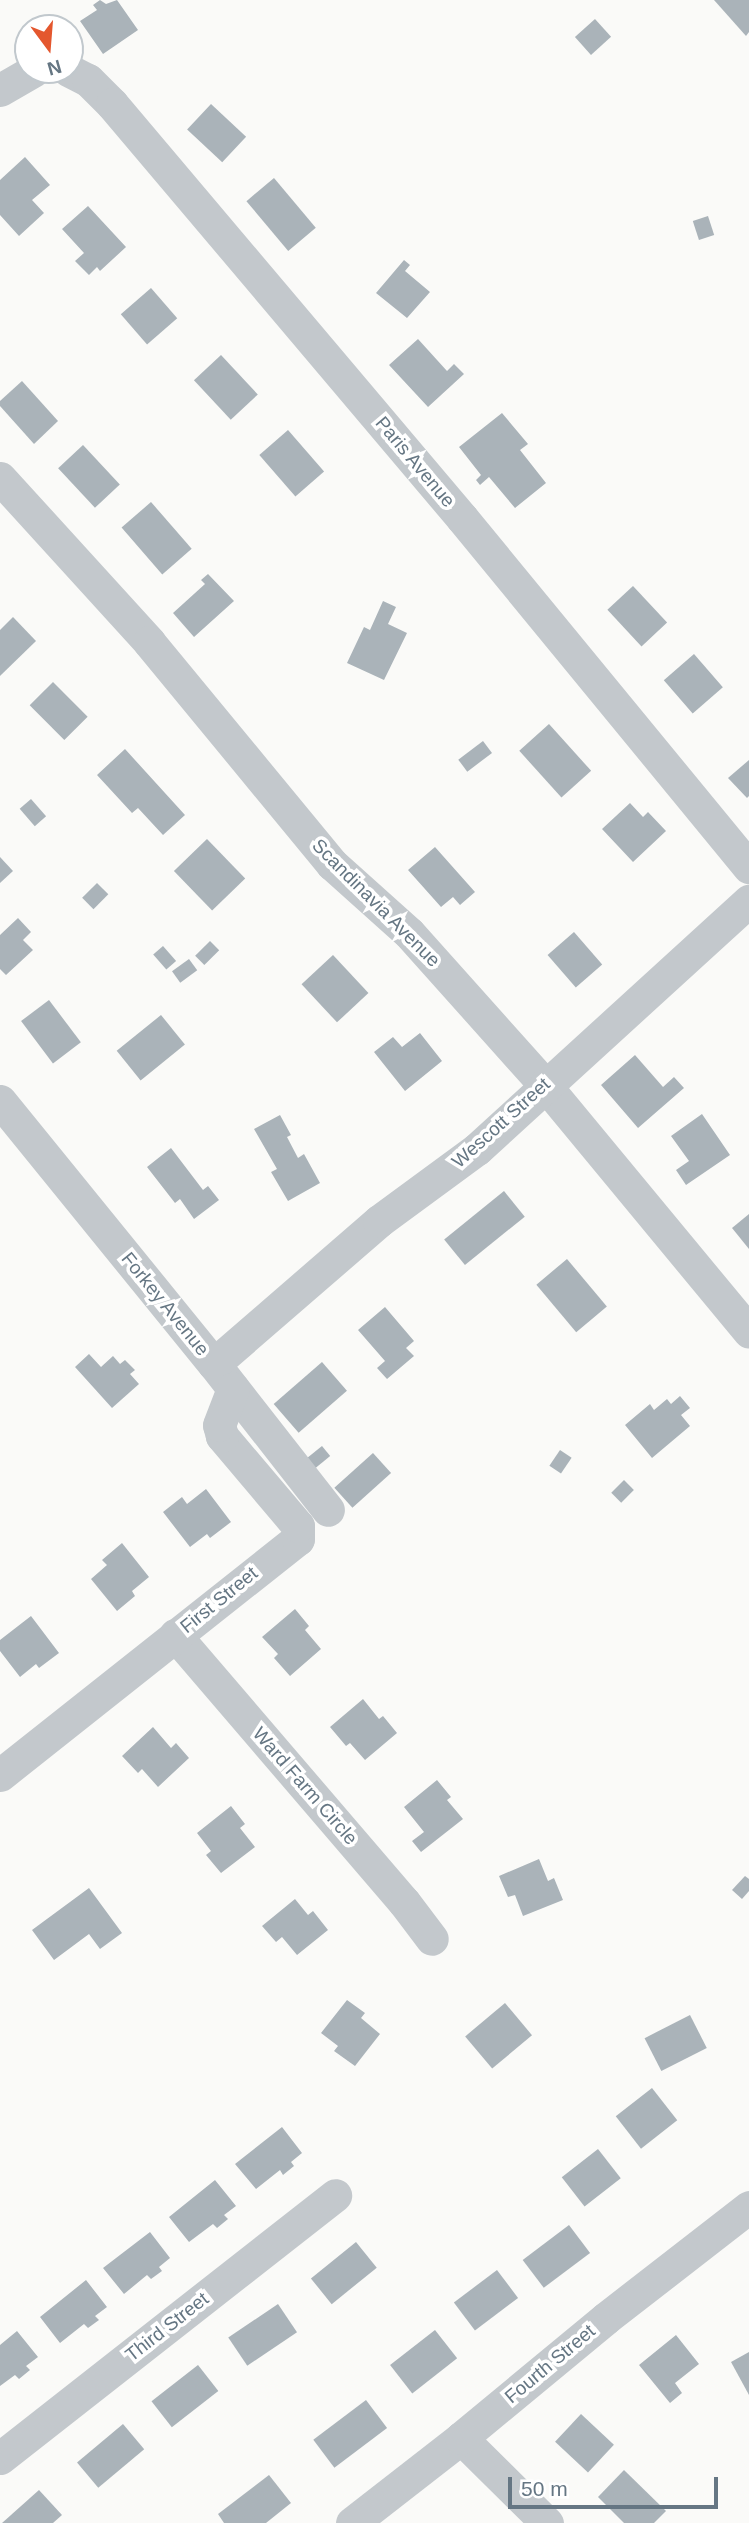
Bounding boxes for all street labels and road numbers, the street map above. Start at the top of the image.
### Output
street label: Paris Avenue [370,412,460,512]
street label: Scandinavia Avenue [307,834,445,972]
street label: Wescott Street [447,1073,555,1173]
street label: Forkey Avenue [116,1247,214,1361]
street label: First Street [176,1562,262,1638]
street label: Ward Farm Circle [248,1723,362,1849]
street label: Third Street [121,2287,213,2367]
street label: Fourth Street [500,2320,600,2408]

